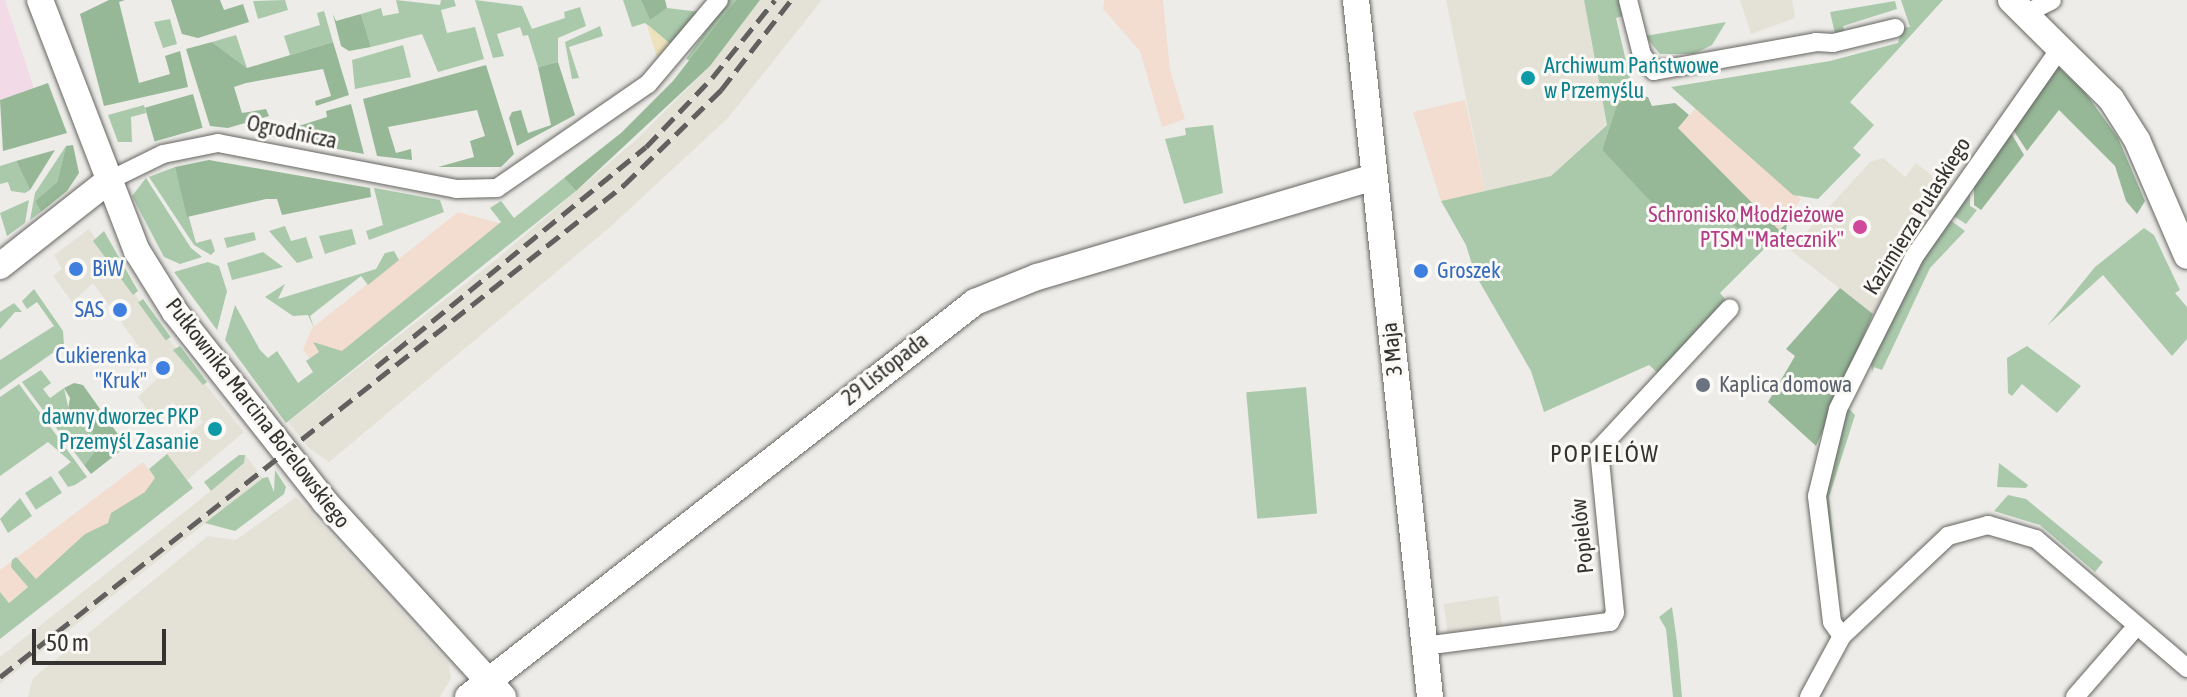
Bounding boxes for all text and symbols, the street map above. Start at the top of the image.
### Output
place label: Archiwum Państwowe w Przemyślu [1544,52,1719,104]
marker: Archiwum Państwowe w Przemyślu [1519,69,1537,87]
street label: Ogrodnicza [244,110,340,154]
street label: Kazimierza Pułaskiego [1858,132,1976,300]
place label: Schronisko Młodzieżowe PTSM "Matecznik" [1648,201,1844,252]
marker: Schronisko Młodzieżowe PTSM "Matecznik" [1851,218,1869,236]
place label: BiW [92,256,123,282]
place label: Groszek [1437,258,1501,284]
marker: BiW [67,260,85,278]
marker: Groszek [1412,262,1430,280]
street label: Pułkownika Marcina Borelowskiego [160,293,356,533]
place label: SAS [75,297,104,323]
marker: SAS [111,301,129,319]
street label: 3 Maja [1376,321,1408,377]
street label: 29 Listopada [836,327,934,411]
place label: Cukierenka "Kruk" [55,342,147,394]
marker: Cukierenka "Kruk" [154,359,172,377]
place label: Kaplica domowa [1719,372,1852,398]
marker: Kaplica domowa [1694,376,1712,394]
place label: dawny dworzec PKP Przemyśl Zasanie [41,403,199,454]
marker: dawny dworzec PKP Przemyśl Zasanie [206,420,224,438]
district label: POPIELÓW [1550,440,1660,468]
street label: Popielów [1565,497,1599,575]
scale bar [36,613,170,663]
text: 50 m [46,629,89,656]

